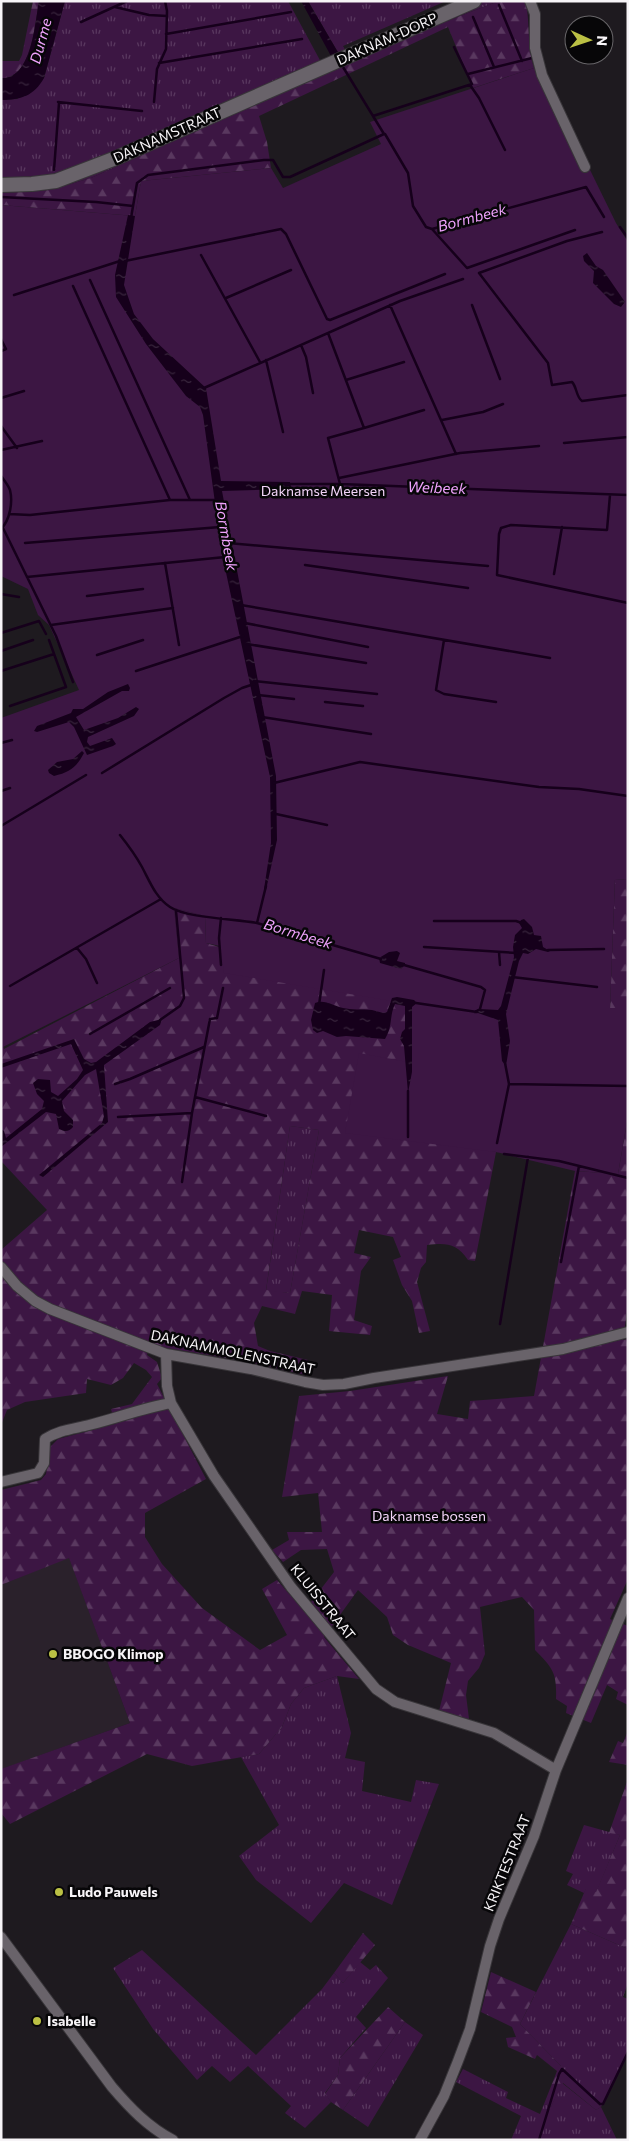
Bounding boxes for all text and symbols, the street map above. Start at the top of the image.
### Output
street label: DAKNAM-DORP [334,9,440,68]
north arrow [564,15,614,65]
water label: Durme [25,16,55,65]
text: N [594,35,611,46]
street label: DAKNAMSTRAAT [110,103,223,166]
water label: Bormbeek [435,199,509,235]
water label: Weibeek [407,477,468,497]
park label: Daknamse Meersen [261,482,385,499]
water label: Bormbeek [212,500,242,573]
water label: Bormbeek [262,914,335,952]
street label: DAKNAMMOLENSTRAAT [149,1326,317,1377]
park label: Daknamse bossen [372,1507,486,1524]
street label: KLUISSTRAAT [287,1560,359,1643]
place label: BBOGO Klimop [63,1645,164,1662]
marker: BBOGO Klimop [47,1648,59,1660]
street label: KRIKTESTRAAT [479,1812,534,1914]
place label: Ludo Pauwels [69,1883,158,1900]
marker: Ludo Pauwels [53,1886,65,1898]
place label: Isabelle [47,2012,96,2029]
marker: Isabelle [31,2015,43,2027]

